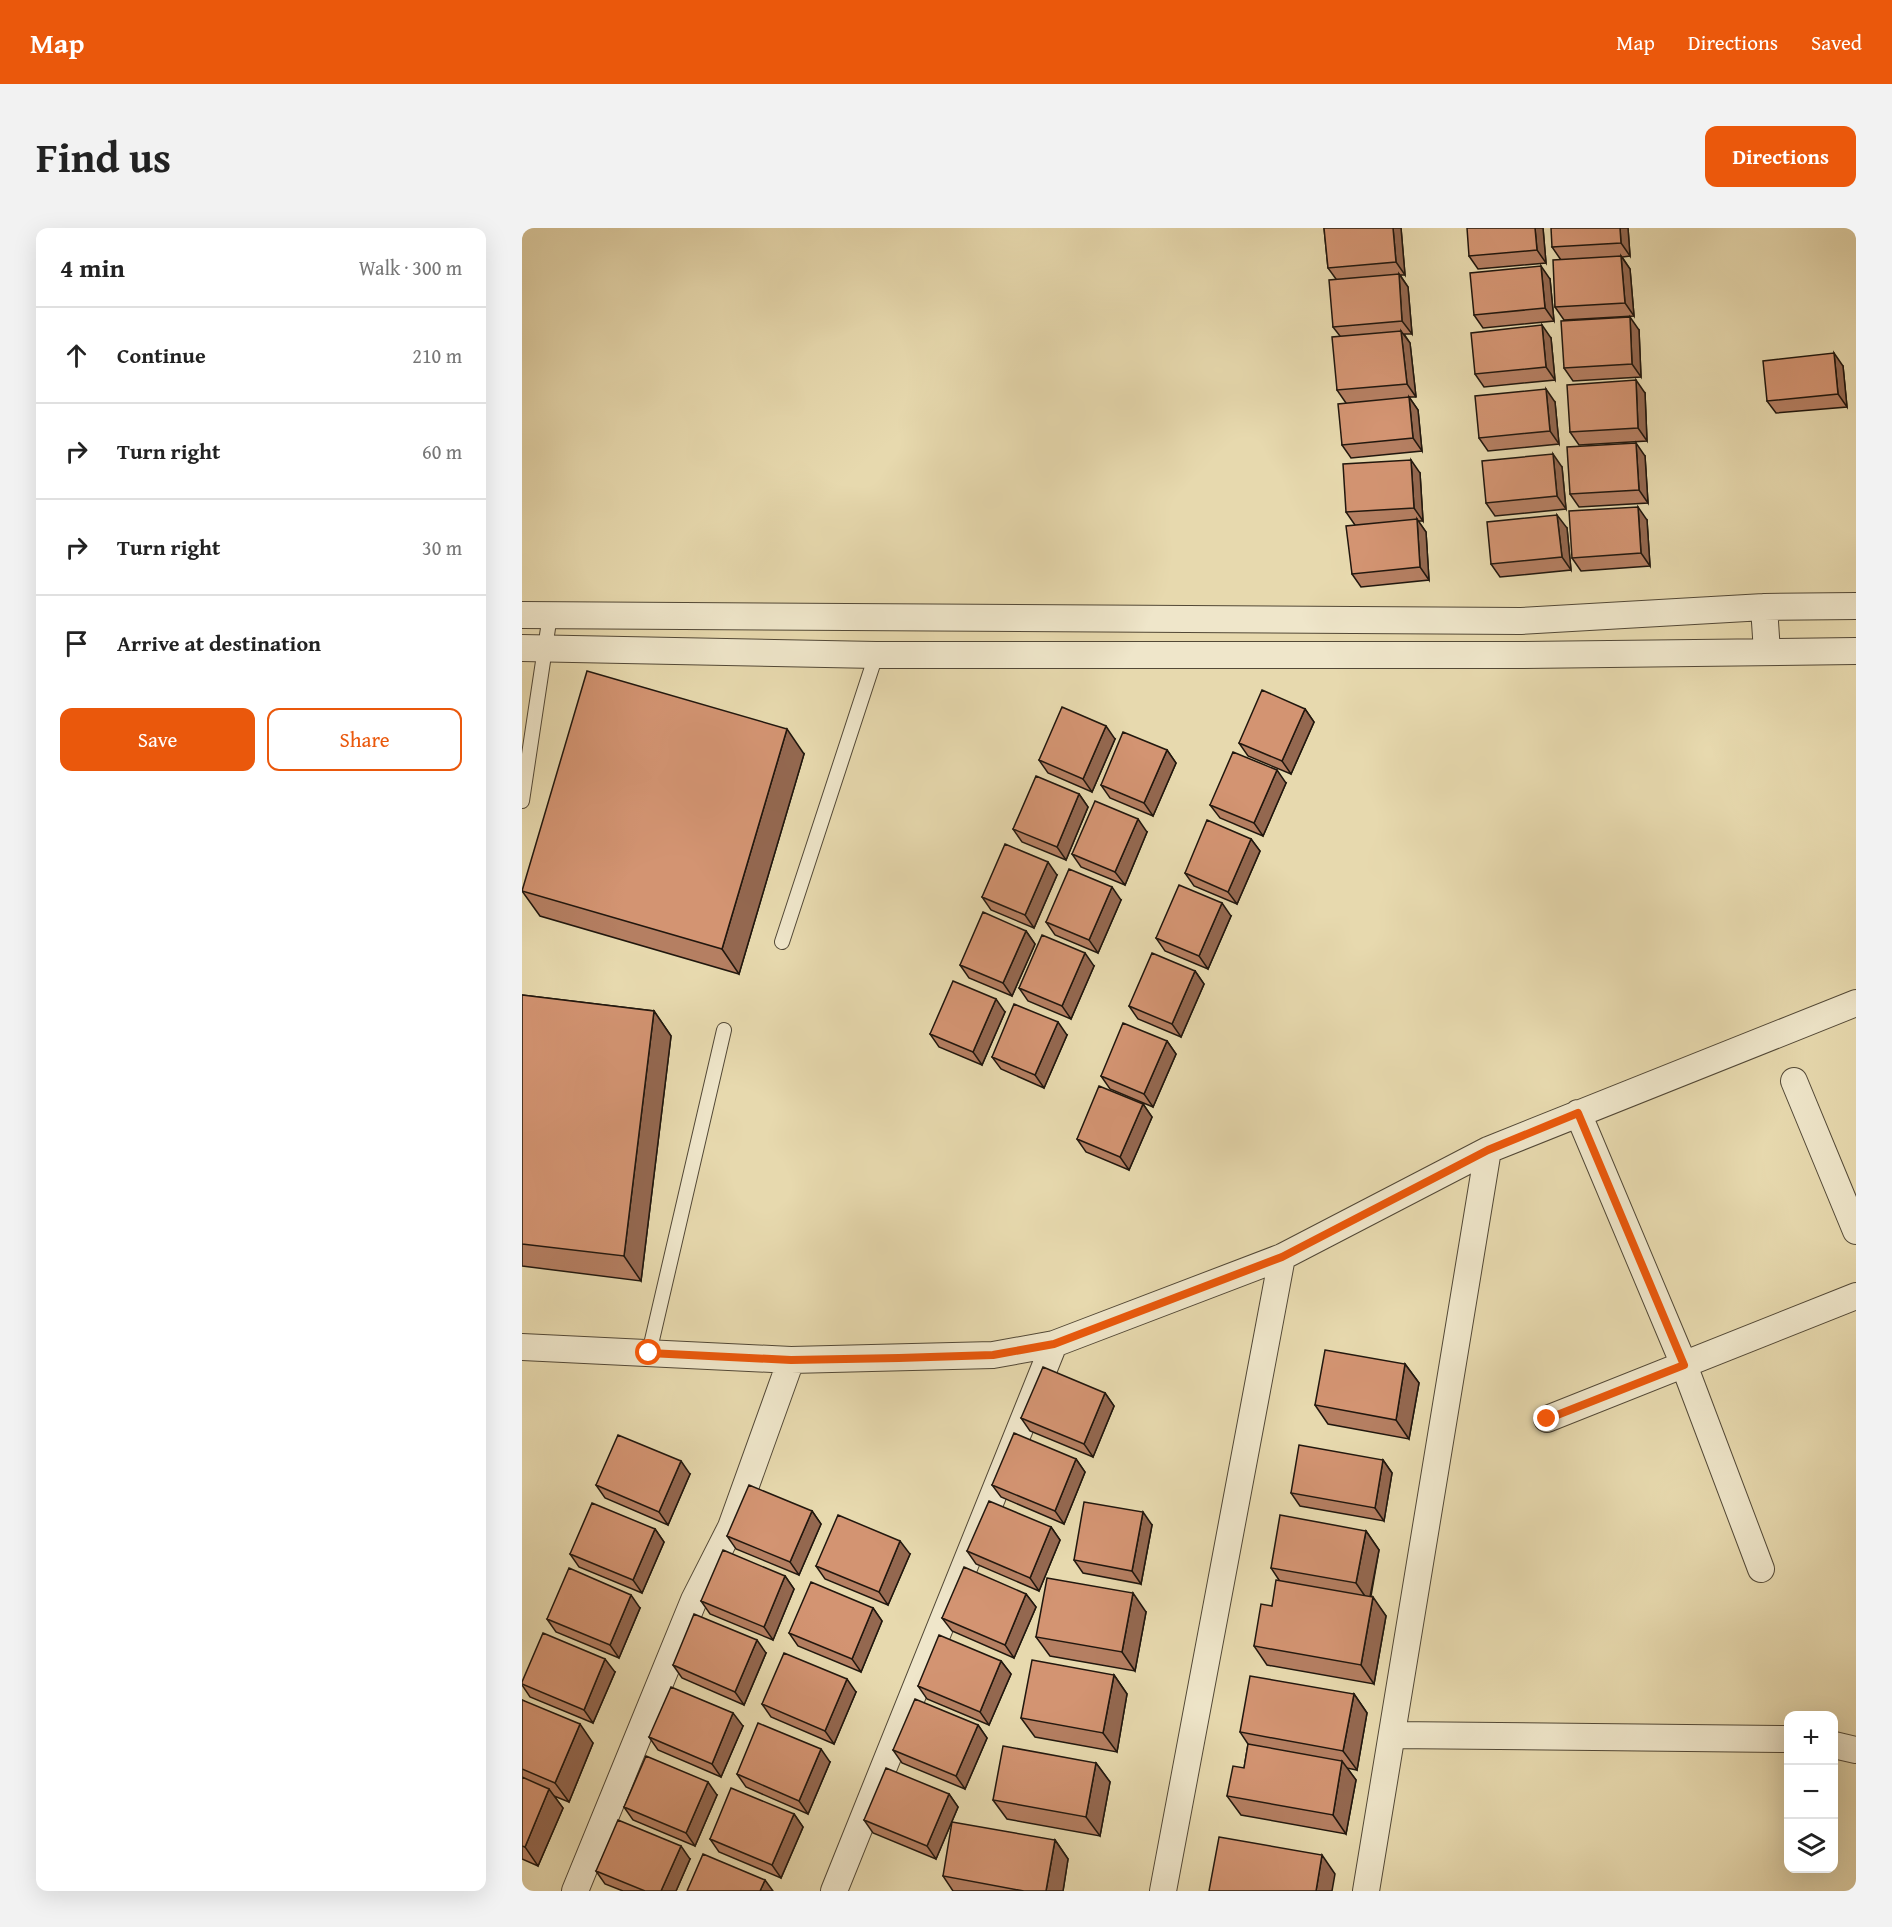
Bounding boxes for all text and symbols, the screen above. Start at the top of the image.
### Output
text: Map [30,22,84,63]
text: Map [1616,27,1655,58]
text: Directions [1688,27,1778,58]
text: Saved [1811,27,1862,58]
text: Find us [36,126,171,187]
button: Directions [1705,126,1856,187]
text: 4 min [60,248,125,287]
text: Walk · 300 m [359,253,462,282]
icon: ahead [60,339,93,372]
text: Continue [117,339,206,371]
text: 210 m [412,341,462,370]
icon: right [60,435,93,468]
text: Turn right [117,435,220,467]
text: 60 m [422,437,462,466]
icon: right [60,531,93,564]
text: Turn right [117,531,220,563]
text: 30 m [422,533,462,562]
icon: arrive [60,627,93,660]
text: Arrive at destination [117,627,321,659]
button: Save [60,708,255,771]
button: Share [267,708,462,771]
route start [635,1339,661,1365]
route end [1533,1405,1559,1431]
map controls [1784,1711,1838,1873]
button: + [1784,1711,1838,1765]
button: − [1784,1765,1838,1819]
button: layers [1784,1819,1838,1873]

